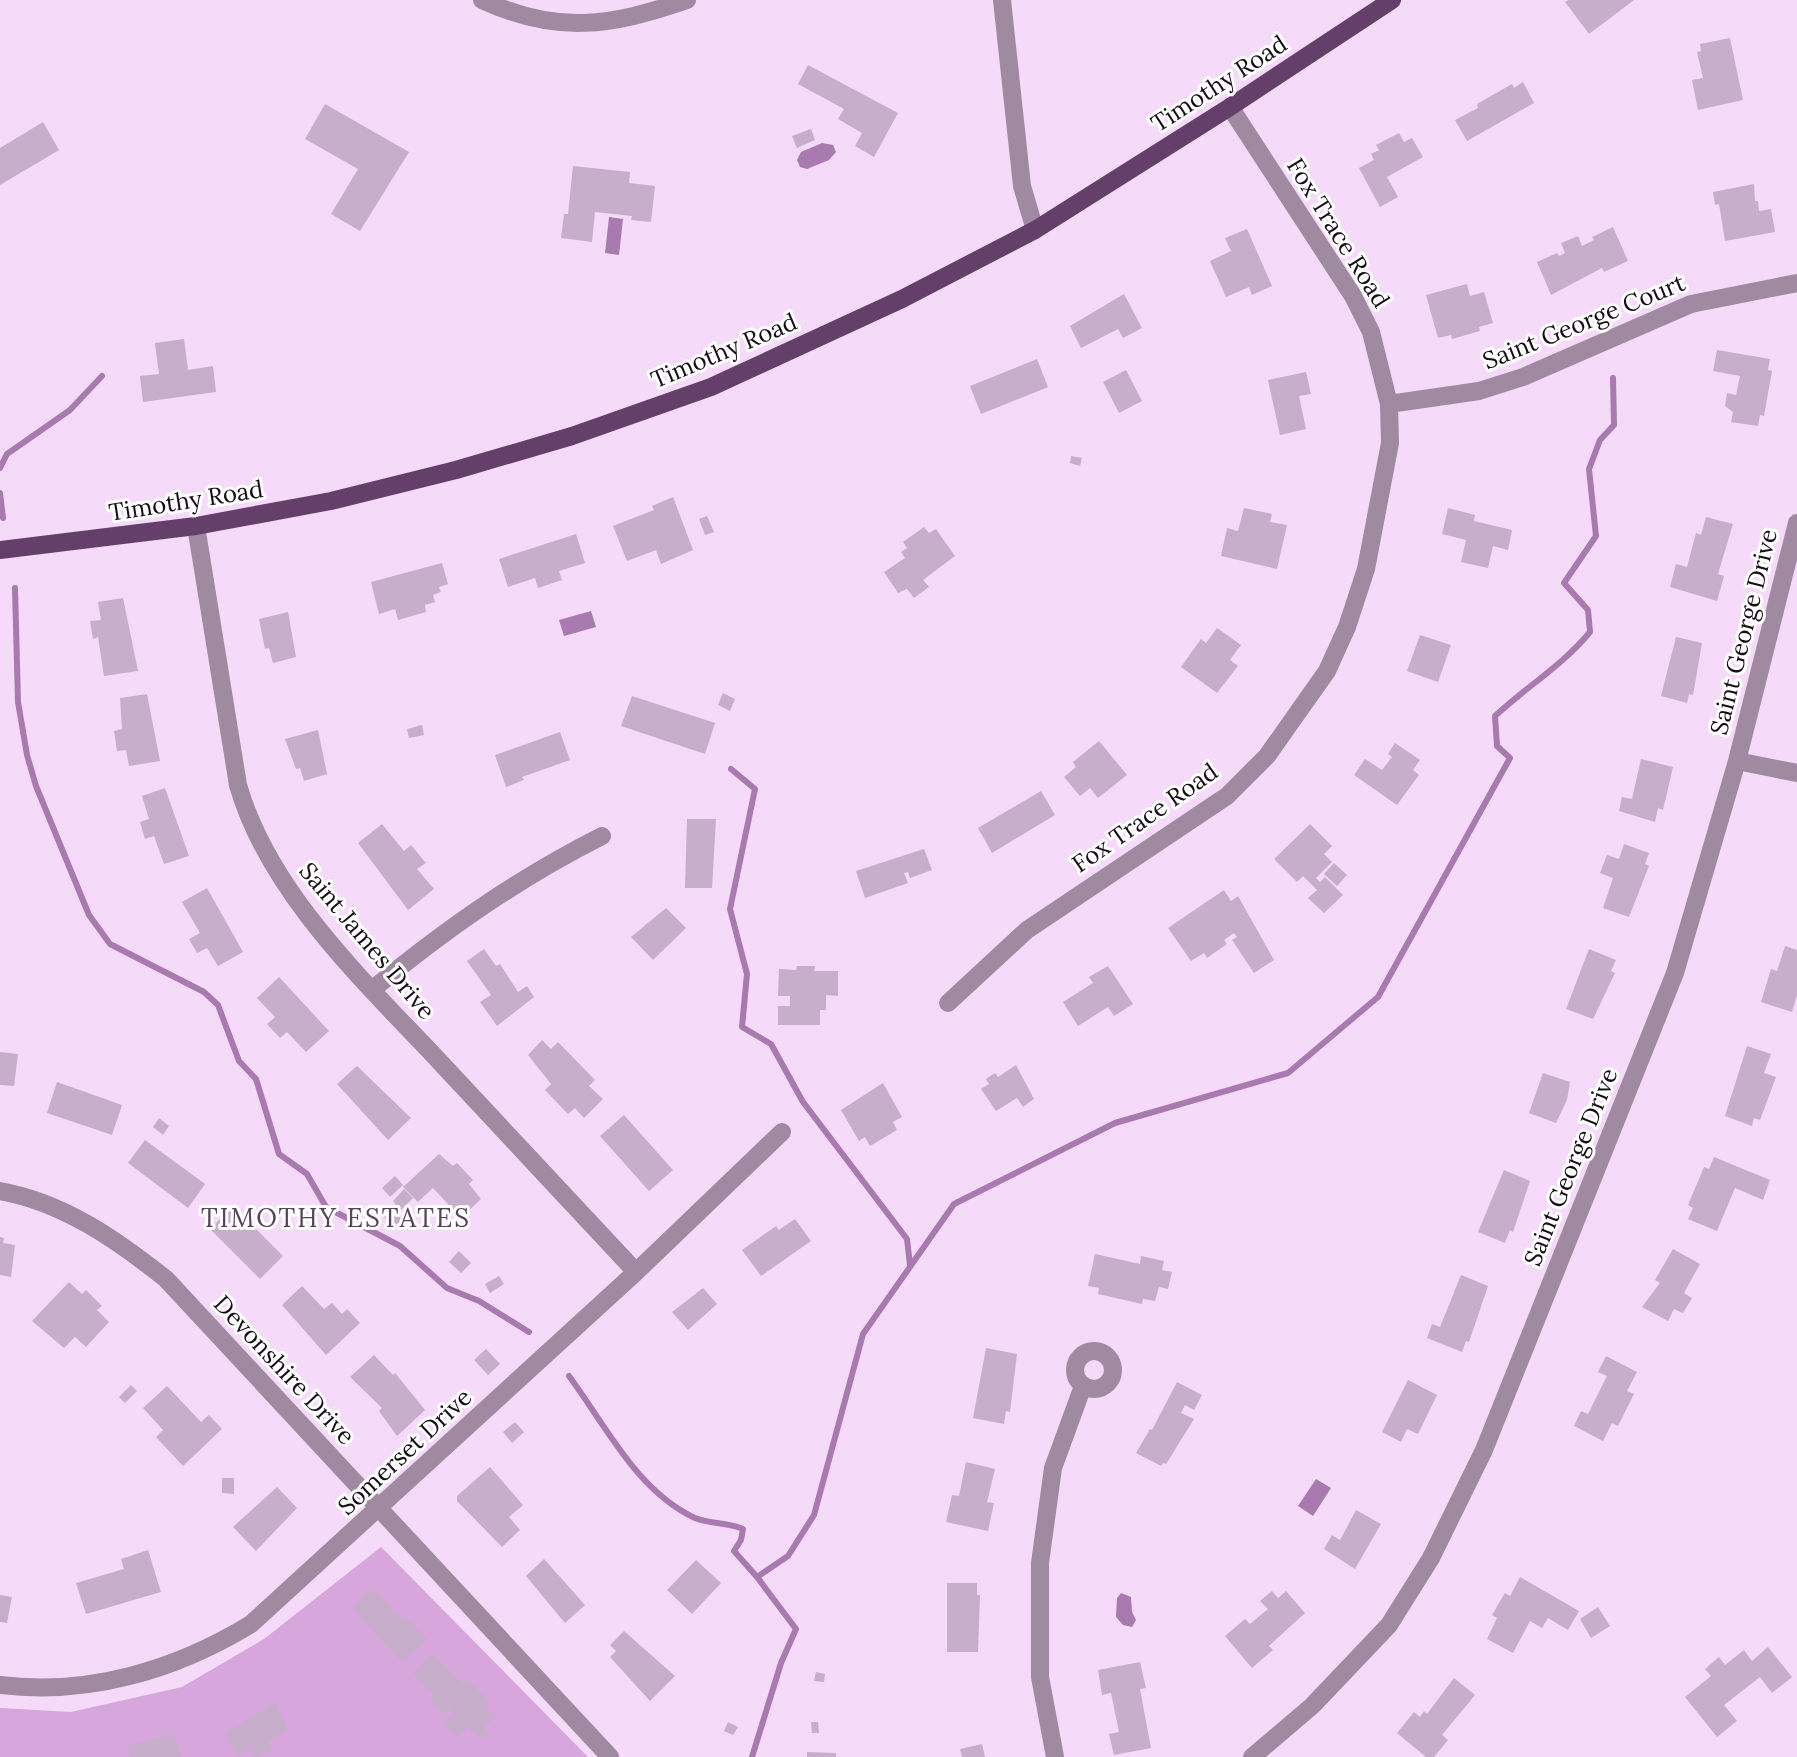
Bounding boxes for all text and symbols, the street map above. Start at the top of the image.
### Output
street label: Timothy Road [1145,28,1292,139]
street label: Fox Trace Road [1280,152,1397,313]
street label: Saint George Court [1478,267,1690,376]
street label: Timothy Road [646,306,802,395]
street label: Timothy Road [107,473,265,528]
street label: Saint George Drive [1703,526,1784,738]
street label: Fox Trace Road [1066,756,1224,879]
street label: Saint James Drive [293,856,442,1026]
street label: Saint George Drive [1517,1063,1624,1270]
district label: TIMOTHY ESTATES [201,1201,471,1234]
street label: Devonshire Drive [207,1288,362,1451]
street label: Somerset Drive [331,1382,478,1522]

